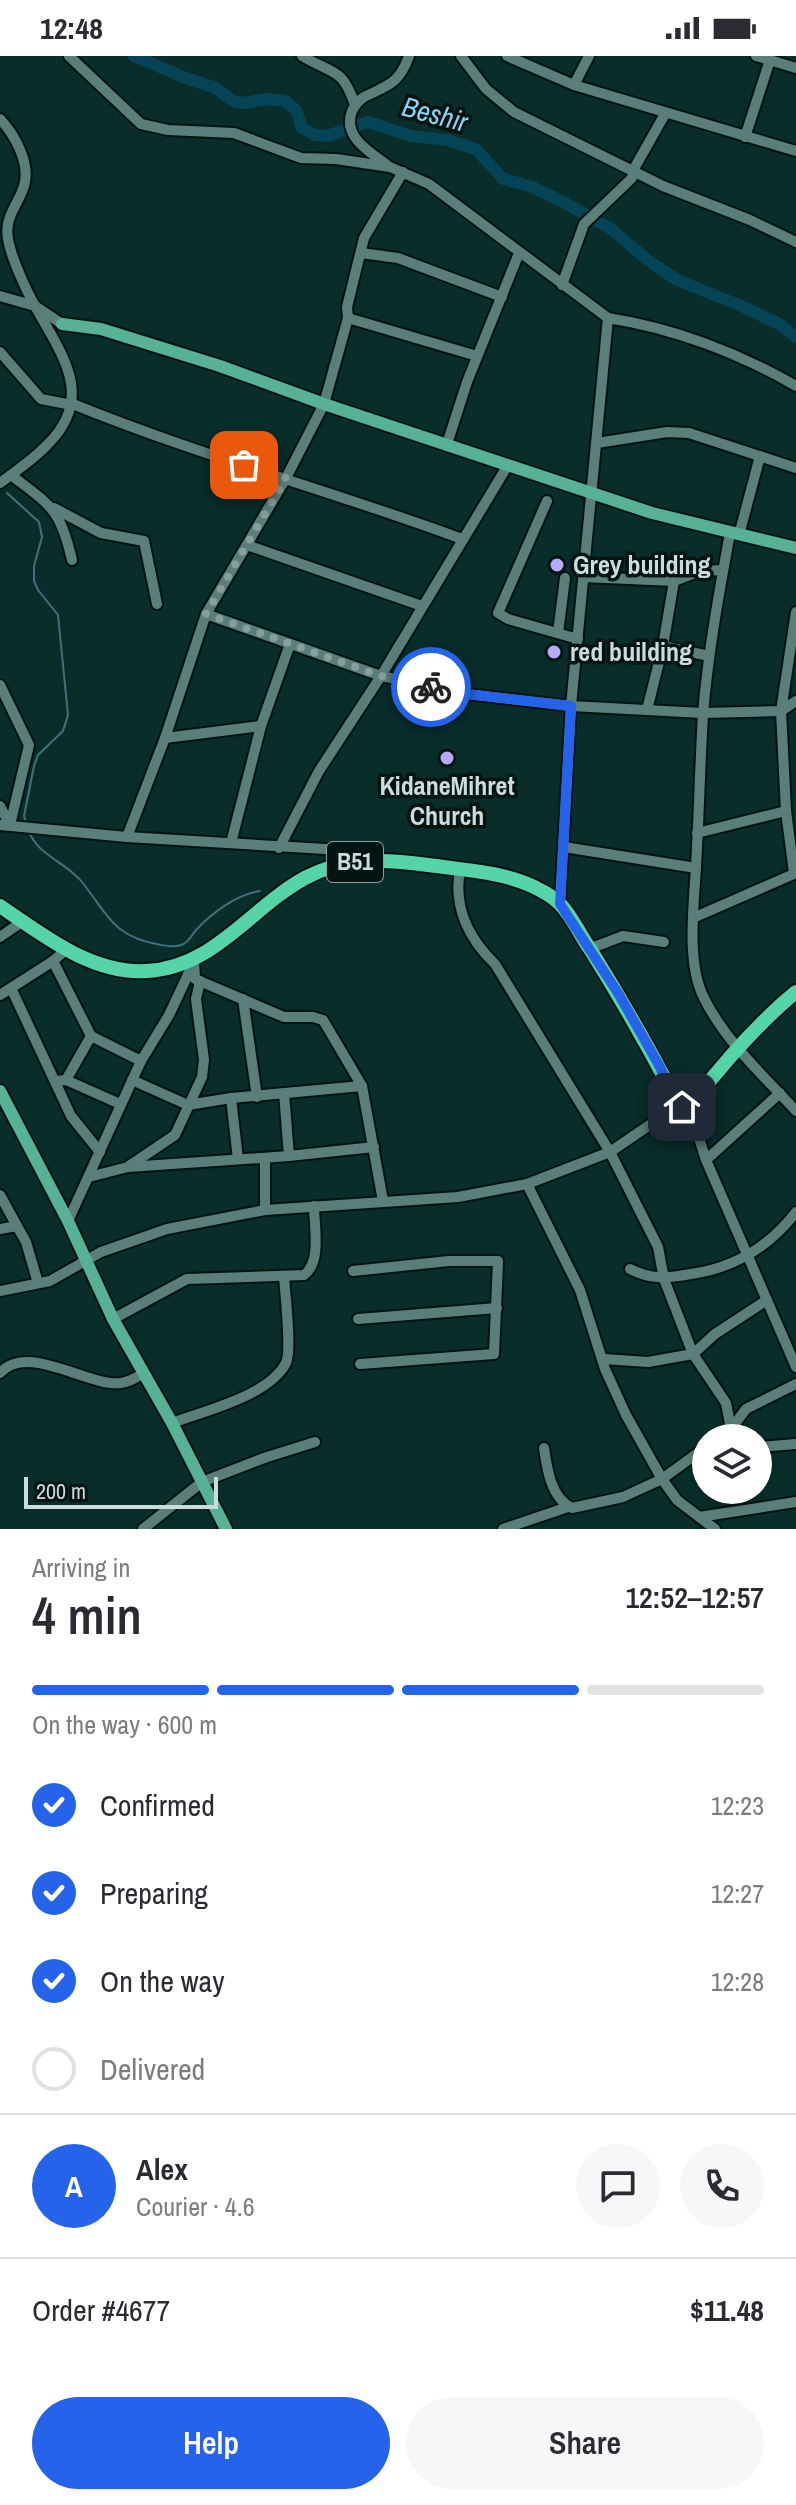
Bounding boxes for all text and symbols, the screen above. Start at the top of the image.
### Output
text: 12:48 [40,8,103,48]
water label: Beshir [398,87,473,141]
pin [210,431,278,499]
icon: bag [222,443,266,487]
place label: Grey building [573,547,710,582]
marker: Grey building [548,556,566,574]
place label: red building [570,634,692,669]
marker: red building [545,643,563,661]
courier [391,647,471,727]
icon: bike [409,665,453,709]
marker: KidaneMihret Church [438,749,456,767]
place label: KidaneMihret Church [379,768,515,833]
road number: B51 [327,842,383,882]
pin [648,1073,716,1141]
icon: home [660,1085,704,1129]
map controls [692,1424,772,1504]
button: layers [692,1424,772,1504]
scale bar [24,1473,218,1509]
text: 200 m [36,1476,86,1506]
text: Arriving in [32,1550,130,1585]
text: 12:52–12:57 [625,1577,764,1617]
text: 4 min [32,1580,142,1650]
text: On the way · 600 m [32,1707,217,1742]
icon: check [32,1783,76,1827]
text: Confirmed [100,1785,215,1825]
text: 12:23 [711,1788,764,1823]
icon: check [32,1871,76,1915]
text: Preparing [100,1873,208,1913]
text: 12:27 [711,1876,764,1911]
icon: check [32,1959,76,2003]
text: On the way [100,1961,224,2001]
text: 12:28 [711,1964,764,1999]
text: Delivered [100,2049,205,2089]
button: chat [576,2144,660,2228]
button: phone [680,2144,764,2228]
text: Alex [136,2149,188,2189]
text: A [65,2166,83,2206]
text: Courier · 4.6 [136,2189,255,2224]
text: Order #4677 [32,2290,170,2330]
text: $11.48 [690,2290,764,2330]
button: Help [32,2397,390,2489]
button: Share [406,2397,764,2489]

